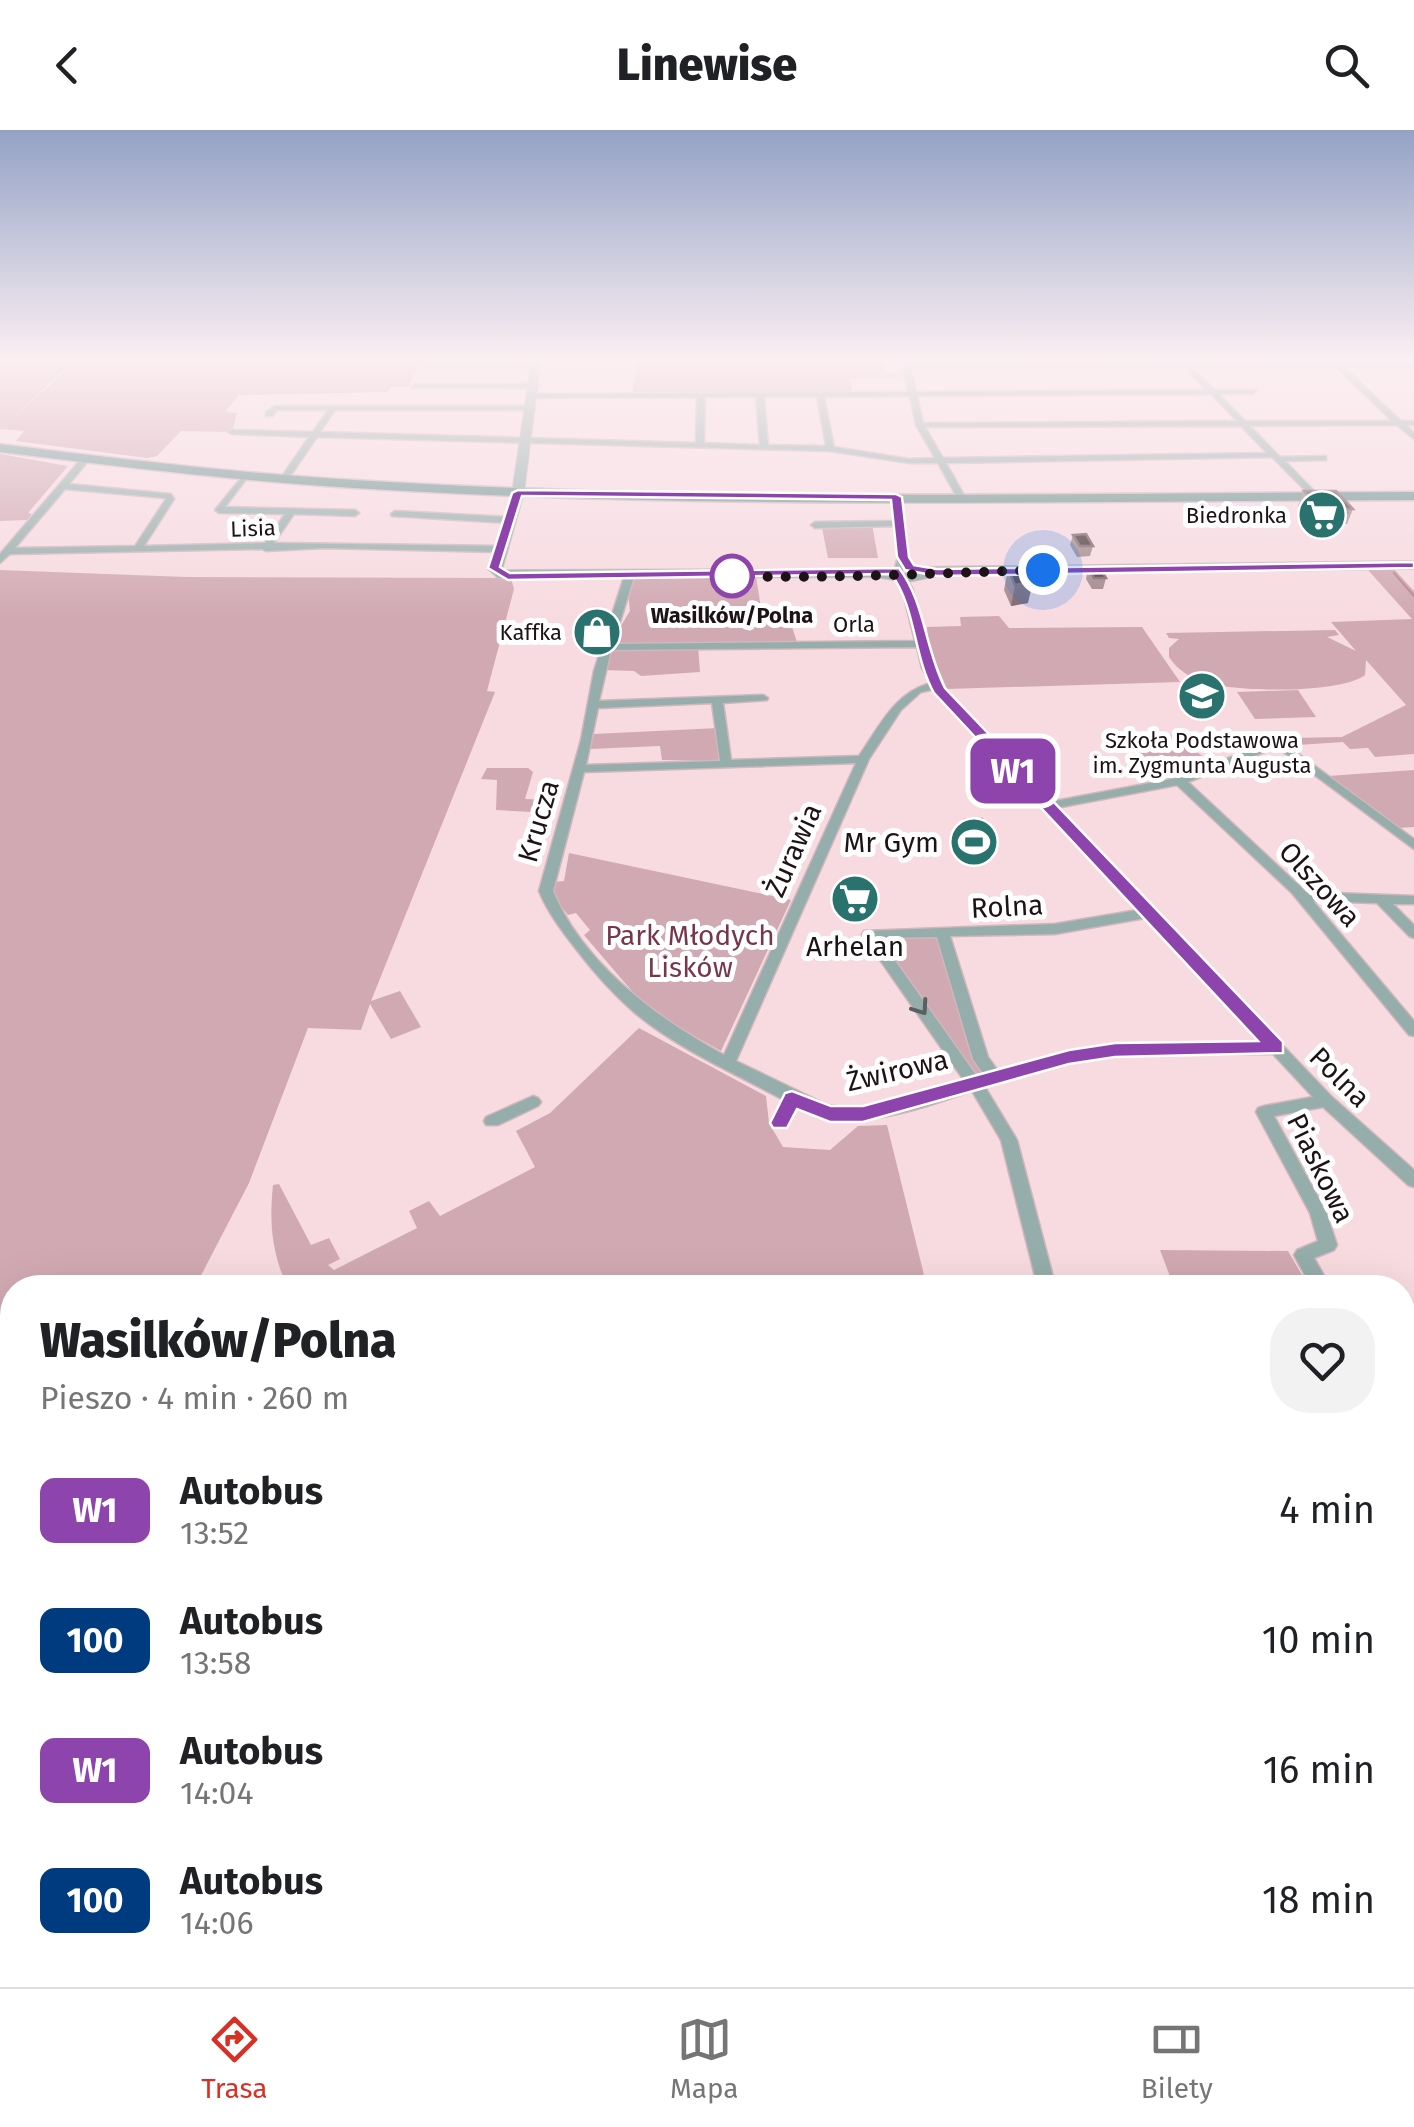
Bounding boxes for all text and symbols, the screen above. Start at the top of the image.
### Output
icon: back [40,38,95,93]
text: Linewise [617,38,797,92]
icon: search [1319,38,1374,93]
supermarket icon: Biedronka [1296,489,1348,541]
place label: Biedronka [1186,502,1287,529]
street label: Lisia [230,514,276,543]
your location [1018,545,1068,595]
marker: Wasilków/Polna [711,555,753,597]
place label: Wasilków/Polna [651,602,813,629]
shop icon: Kaffka [571,606,623,658]
street label: Orla [833,611,875,638]
place label: Kaffka [500,619,562,646]
school or university icon: Szkoła Podstawowa im. Zygmunta Augusta [1176,670,1228,722]
place label: Szkoła Podstawowa im. Zygmunta Augusta [1092,727,1312,779]
line badge: W1 [968,738,1058,804]
text: W1 [990,750,1036,792]
street label: Krucza [511,776,566,866]
street label: Żurawia [758,799,829,902]
sports icon: Mr Gym [948,816,1000,868]
place label: Mr Gym [844,826,939,859]
street label: Olszowa [1272,835,1367,934]
supermarket icon: Arhelan [829,873,881,925]
street label: Rolna [970,888,1044,925]
park label: Park Młodych Lisków [605,919,775,984]
place label: Arhelan [806,930,904,963]
one-way arrow [909,997,927,1015]
street label: Polna [1303,1040,1377,1114]
street label: Żwirowa [843,1043,951,1098]
street label: Piaskowa [1280,1108,1361,1228]
button: heart [1270,1308,1375,1413]
text: Wasilków/Polna [40,1312,397,1370]
text: Pieszo · 4 min · 260 m [40,1379,349,1417]
text: Autobus [180,1468,323,1514]
text: 4 min [1279,1487,1375,1533]
text: W1 [72,1489,118,1531]
text: 13:52 [180,1514,249,1552]
text: Autobus [180,1598,323,1644]
text: 10 min [1262,1617,1375,1663]
text: 100 [66,1619,124,1661]
text: 13:58 [180,1644,251,1682]
text: Autobus [180,1728,323,1774]
text: 16 min [1263,1747,1375,1793]
text: W1 [72,1749,118,1791]
text: 14:04 [180,1774,253,1812]
text: Autobus [180,1858,323,1904]
text: 18 min [1262,1877,1375,1923]
text: 100 [66,1879,124,1921]
text: 14:06 [180,1904,253,1942]
tab: Trasa [201,2012,268,2105]
tab: Mapa [670,2012,739,2105]
tab: Bilety [1141,2012,1213,2105]

